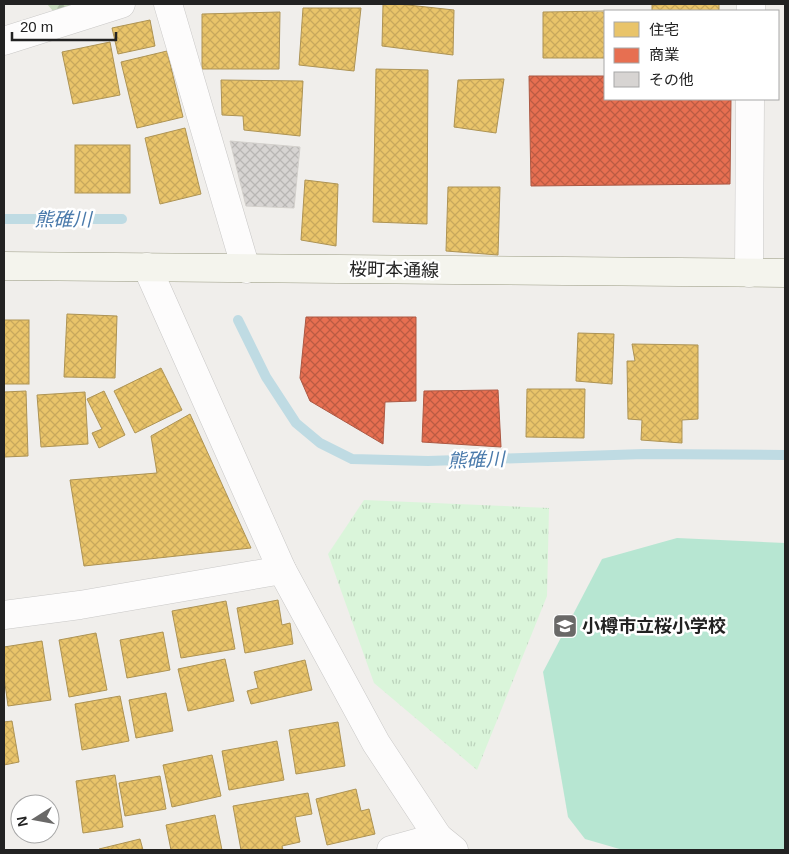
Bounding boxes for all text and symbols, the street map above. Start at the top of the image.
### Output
scale bar [12,10,116,42]
legend [604,10,779,100]
text: 20 m [20,18,53,35]
text: 住宅 [649,21,679,38]
text: 商業 [649,46,679,63]
text: その他 [649,71,694,88]
water label: 熊碓川 [34,209,93,230]
street label: 桜町本通線 [349,259,439,281]
water label: 熊碓川 [447,448,507,471]
school or university icon: 小樽市立桜小学校 [552,613,578,639]
place label: 小樽市立桜小学校 [582,616,726,636]
north arrow [10,794,60,844]
text: N [13,815,31,828]

